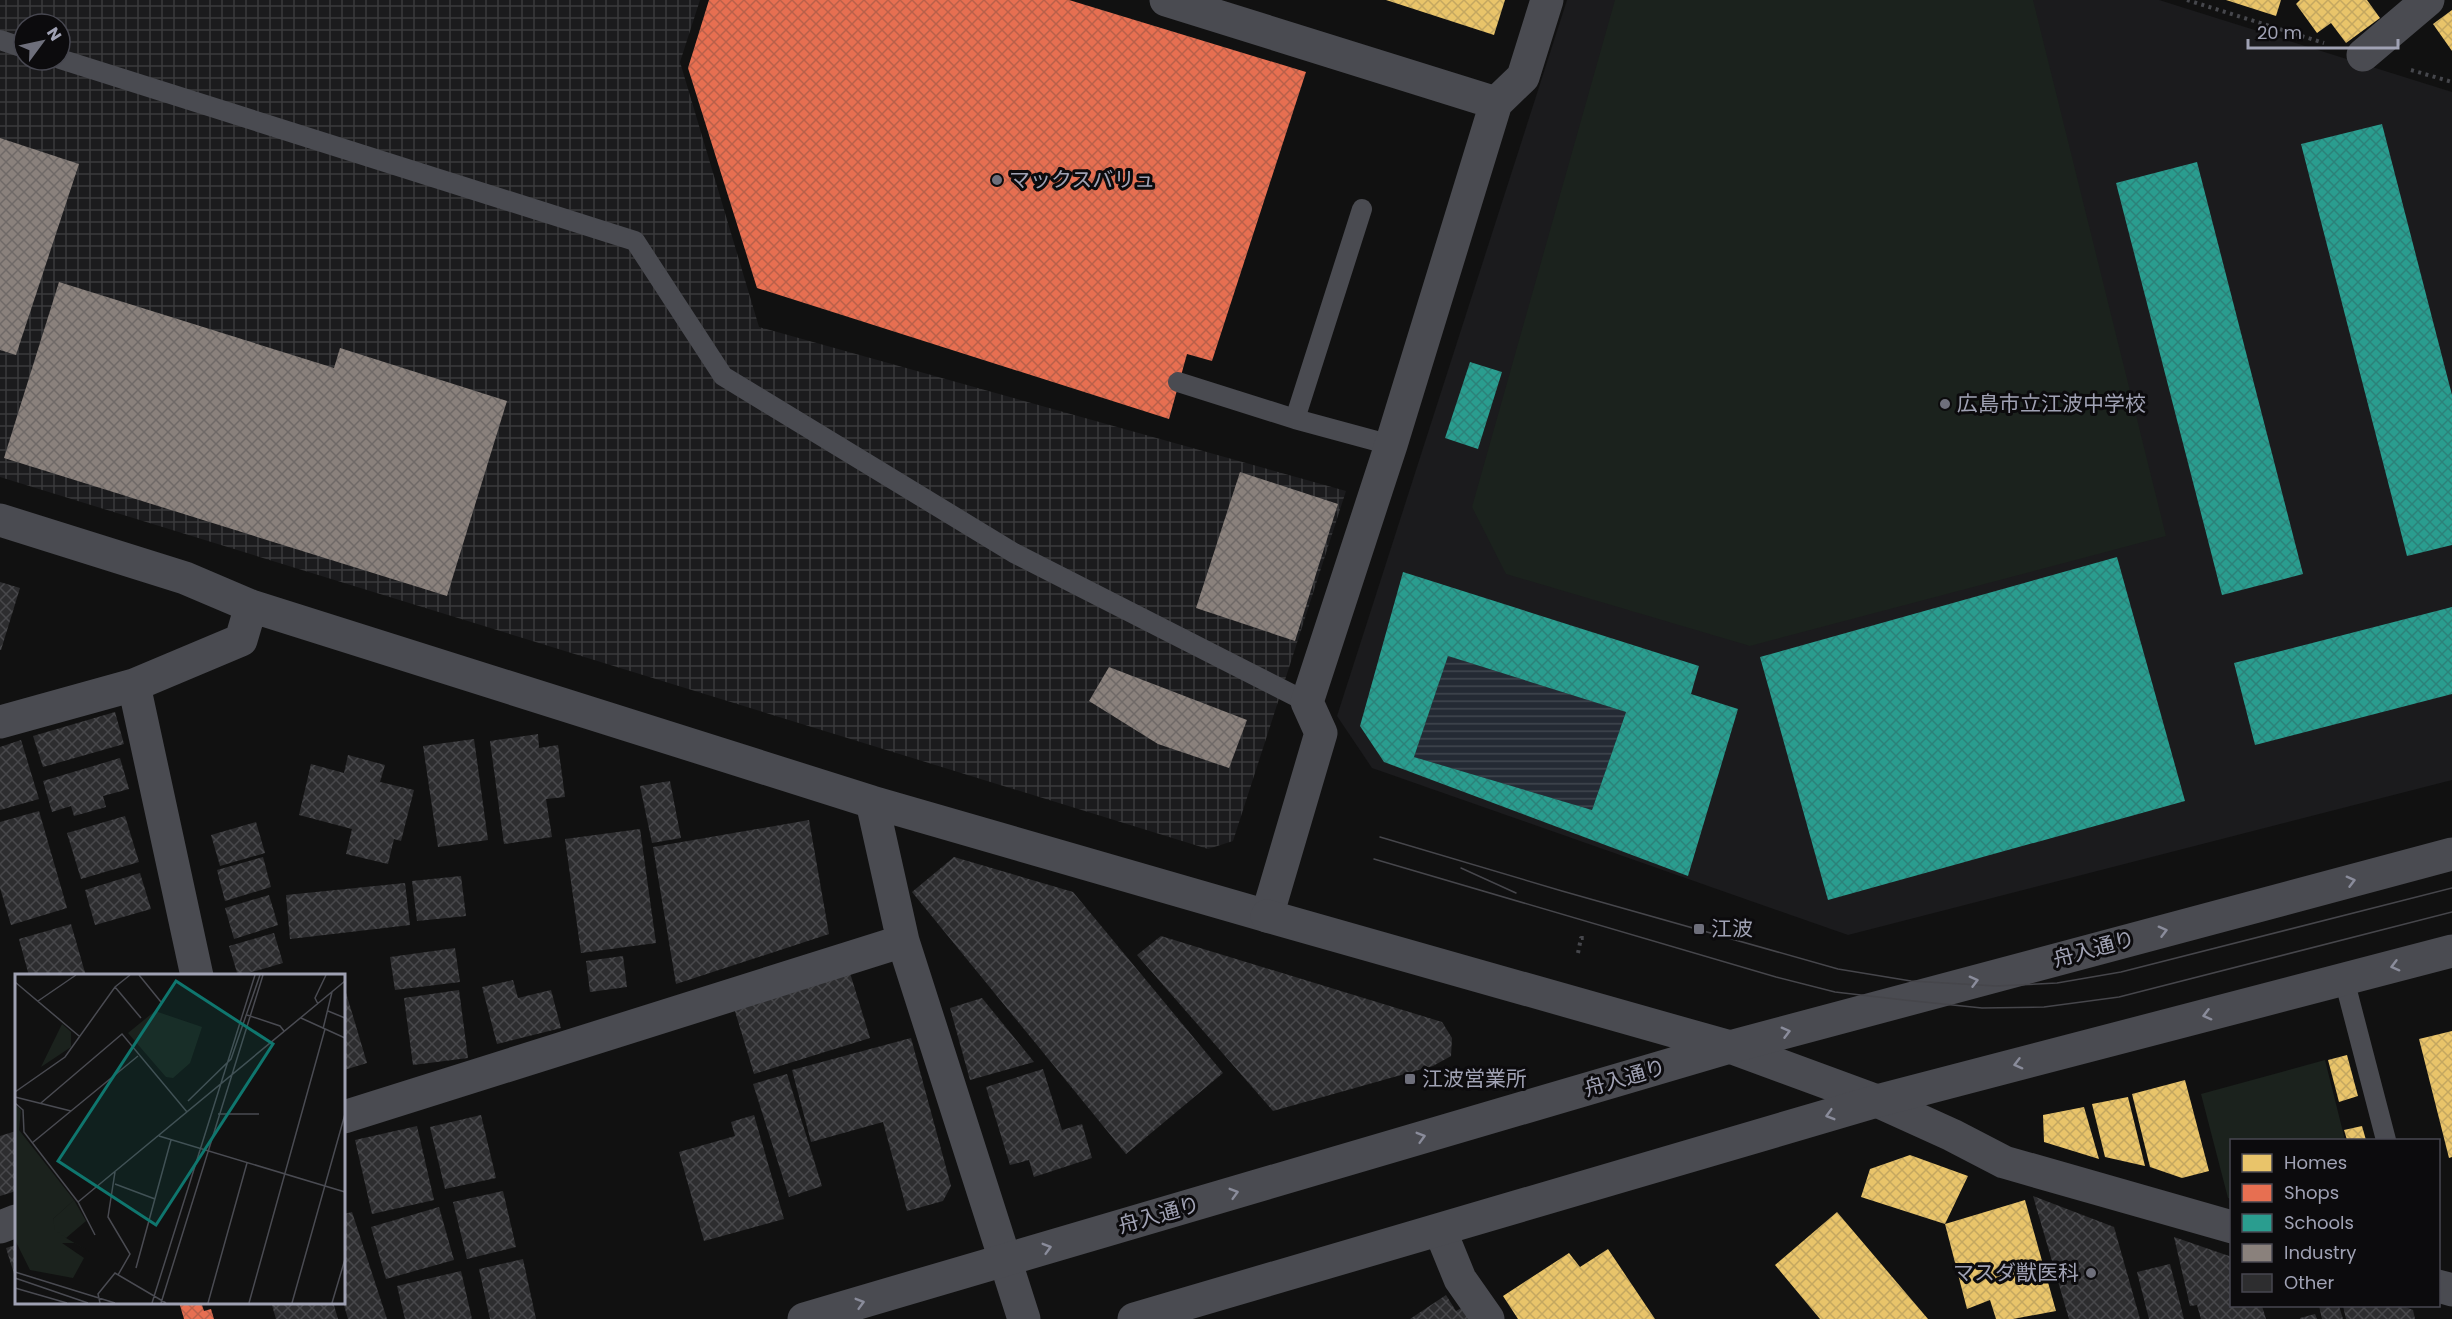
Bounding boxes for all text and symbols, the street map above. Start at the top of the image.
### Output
north arrow [12,12,72,72]
scale bar [2248,12,2398,50]
text: 20 m [2257,20,2302,45]
text: N [41,23,67,45]
place label: マックスバリュ [1009,165,1155,194]
marker: マックスバリュ [990,173,1004,187]
place label: 広島市立江波中学校 [1957,389,2146,418]
marker: 広島市立江波中学校 [1938,397,1952,411]
one-way arrow [2346,875,2356,888]
place label: 江波 [1711,914,1753,943]
marker: 江波 [1692,922,1706,936]
street label: 舟入通り [2050,924,2138,973]
one-way arrow [2157,926,2167,938]
one-way arrow [2391,958,2401,971]
inset map [15,974,345,1304]
one-way arrow [1969,976,1979,989]
one-way arrow [2202,1007,2212,1020]
one-way arrow [1780,1027,1791,1039]
street label: 舟入通り [1580,1052,1669,1103]
one-way arrow [2013,1057,2024,1069]
place label: 江波営業所 [1422,1064,1527,1093]
marker: 江波営業所 [1403,1072,1417,1086]
one-way arrow [1825,1108,1836,1120]
one-way arrow [1416,1132,1426,1145]
legend [2230,1139,2440,1307]
text: Homes [2284,1150,2347,1175]
text: Shops [2284,1180,2339,1205]
one-way arrow [1228,1188,1239,1200]
street label: 舟入通り [1114,1189,1203,1240]
text: Schools [2284,1210,2354,1235]
text: Industry [2284,1240,2356,1265]
one-way arrow [1041,1243,1052,1255]
place label: マスダ獣医科 [1953,1258,2079,1287]
marker: マスダ獣医科 [2084,1266,2098,1280]
text: Other [2284,1270,2334,1295]
one-way arrow [854,1298,865,1310]

